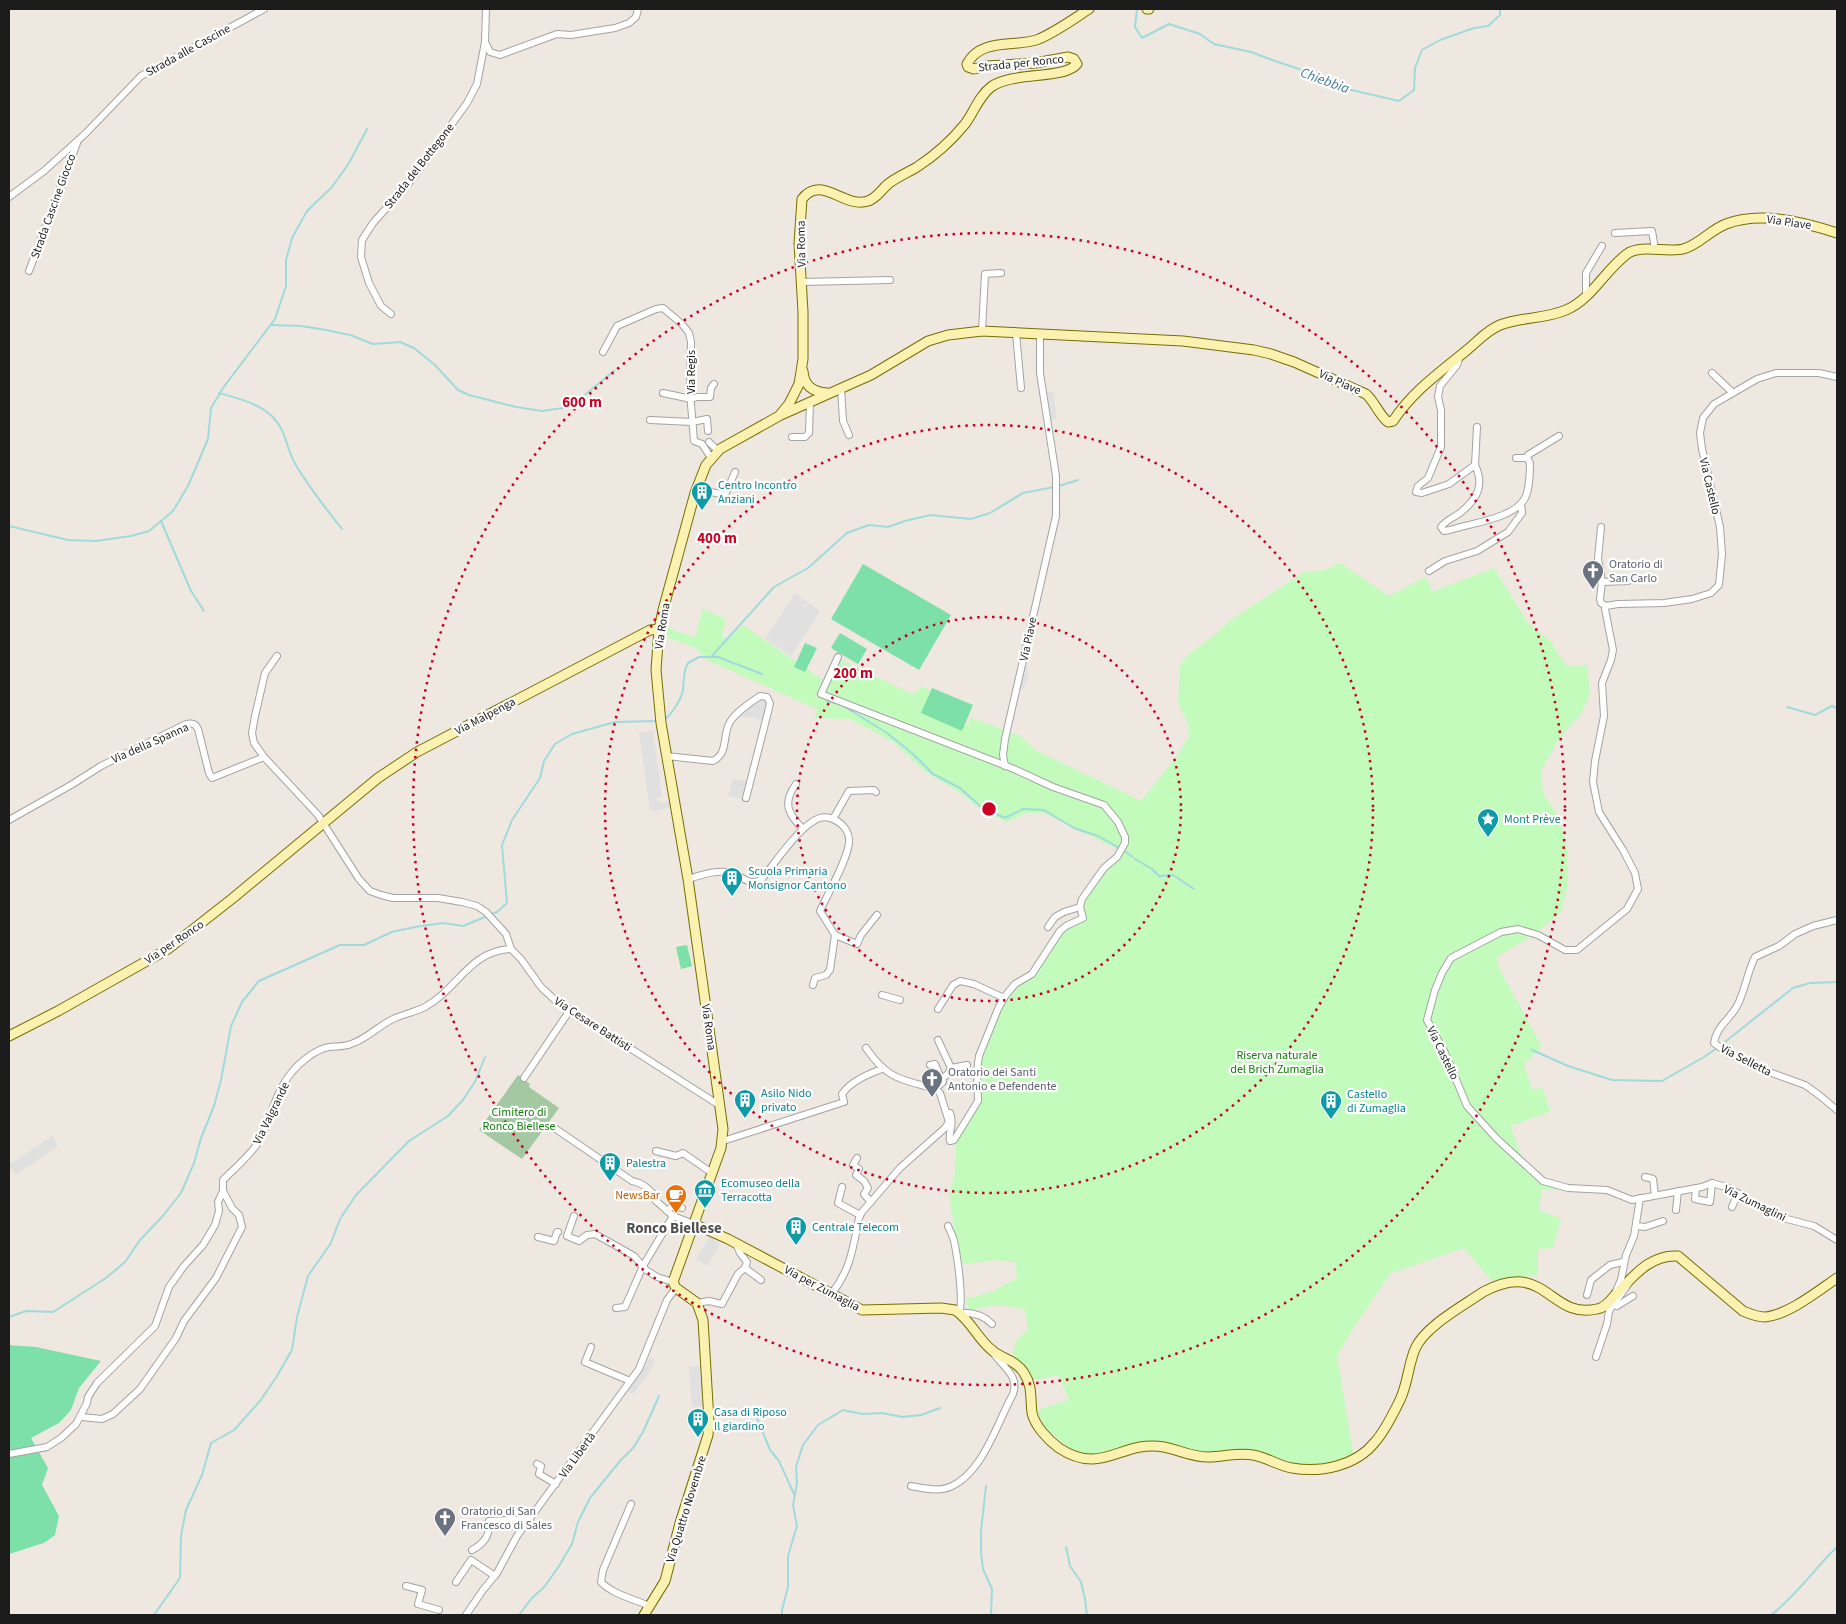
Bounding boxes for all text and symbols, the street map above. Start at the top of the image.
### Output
street label: Strada alle Cascine [143,20,234,81]
street label: Strada per Ronco [977,51,1065,76]
water label: Chiebbia [1297,63,1352,99]
street label: Strada del Bottegone [380,120,458,213]
street label: Strada Cascine Giocco [27,151,80,261]
street label: Via Piave [1766,211,1812,234]
street label: Via Roma [793,220,810,268]
street label: Via Regis [683,350,700,394]
street label: Via Piave [1316,366,1364,399]
text: 600 m [562,392,602,413]
street label: Via Castello [1695,456,1724,516]
place label: Centro Incontro Anziani [718,477,797,508]
building icon: Centro Incontro Anziani [690,480,714,511]
text: 400 m [697,528,737,549]
place label: Oratorio di San Carlo [1609,556,1663,587]
church icon: Oratorio di San Carlo [1581,559,1605,590]
street label: Via Roma [650,602,675,651]
street label: Via Piave [1016,615,1041,663]
text: 200 m [833,663,873,684]
street label: Via Malpenga [452,693,519,740]
street label: Via della Spanna [109,719,192,768]
centre of rings [980,800,998,818]
place icon: Mont Prève [1476,807,1500,838]
place label: Mont Prève [1504,811,1561,828]
place label: Scuola Primaria Monsignor Cantono [748,863,846,894]
building icon: Scuola Primaria Monsignor Cantono [720,866,744,897]
street label: Via per Ronco [141,916,207,969]
street label: Via Cesare Battisti [551,993,635,1056]
street label: Via Roma [697,1003,720,1051]
street label: Via Castello [1422,1024,1463,1083]
street label: Via Selletta [1717,1040,1774,1081]
park label: Riserva naturale del Brich Zumaglia [1230,1047,1324,1078]
place label: Oratorio dei Santi Antonio e Defendente [948,1064,1057,1095]
church icon: Oratorio dei Santi Antonio e Defendente [920,1067,944,1098]
street label: Via Valgrande [249,1079,294,1147]
place label: Asilo Nido privato [761,1085,812,1116]
place label: Castello di Zumaglia [1347,1086,1406,1117]
building icon: Asilo Nido privato [733,1088,757,1119]
building icon: Castello di Zumaglia [1319,1089,1343,1120]
park label: Cimitero di Ronco Biellese [483,1104,555,1135]
building icon: Palestra [598,1151,622,1182]
place label: Palestra [626,1155,666,1172]
place label: Ecomuseo della Terracotta [721,1175,800,1206]
museum icon: Ecomuseo della Terracotta [693,1178,717,1209]
street label: Via Zumaglini [1721,1181,1789,1226]
cafe icon: NewsBar [664,1183,688,1214]
place label: NewsBar [615,1187,661,1204]
building icon: Centrale Telecom [784,1215,808,1246]
district label: Ronco Biellese [626,1218,722,1239]
place label: Centrale Telecom [812,1219,899,1236]
street label: Via per Zumaglia [781,1261,863,1316]
place label: Casa di Riposo Il giardino [714,1404,787,1435]
building icon: Casa di Riposo Il giardino [686,1407,710,1438]
street label: Via Libertà [555,1429,600,1482]
street label: Via Quattro Novembre [662,1454,711,1565]
place label: Oratorio di San Francesco di Sales [461,1503,552,1534]
church icon: Oratorio di San Francesco di Sales [433,1506,457,1537]

